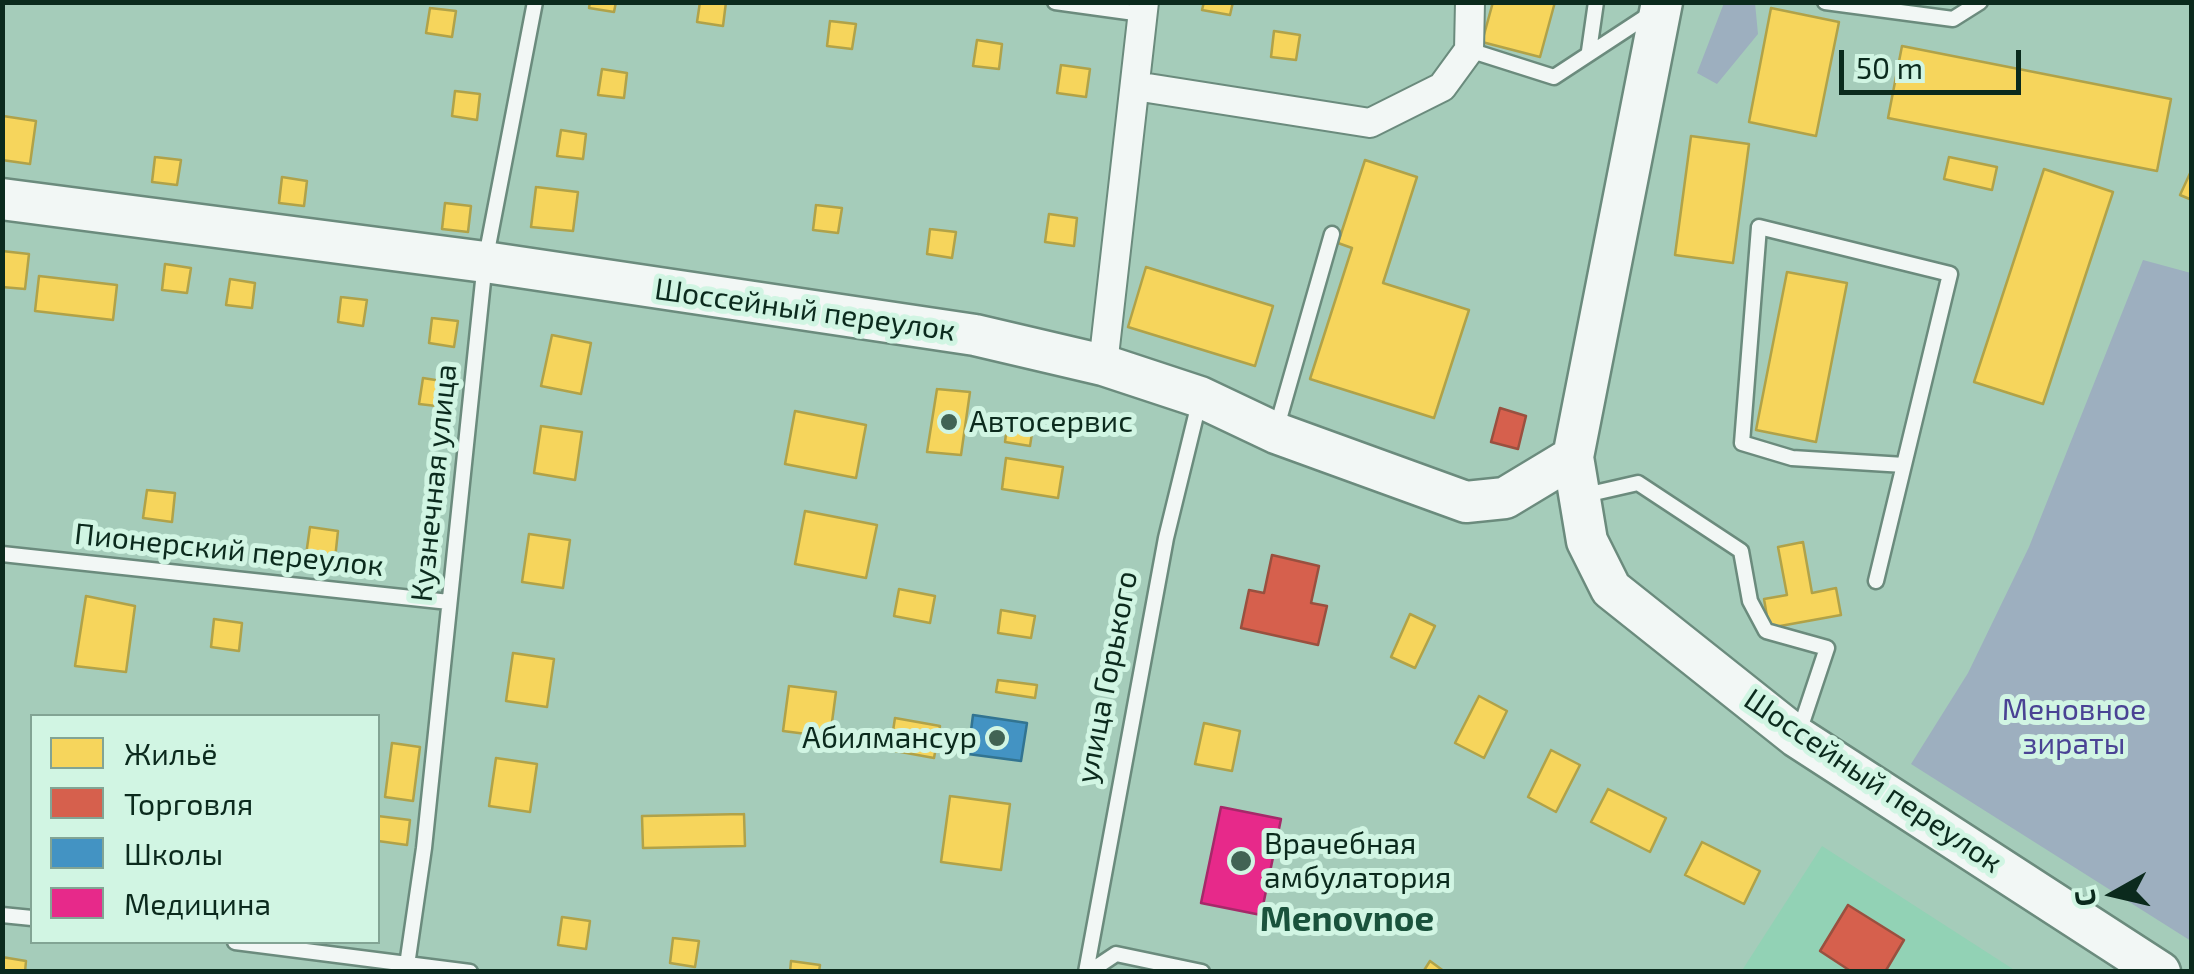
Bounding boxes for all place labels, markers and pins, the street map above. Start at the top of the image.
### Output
place label: Автосервис [969,404,1133,440]
marker: Автосервис [938,411,960,433]
place label: Абилмансур [802,720,977,756]
marker: Абилмансур [986,727,1008,749]
place label: Врачебная амбулатория [1264,826,1451,896]
marker: Врачебная амбулатория [1228,848,1254,874]

